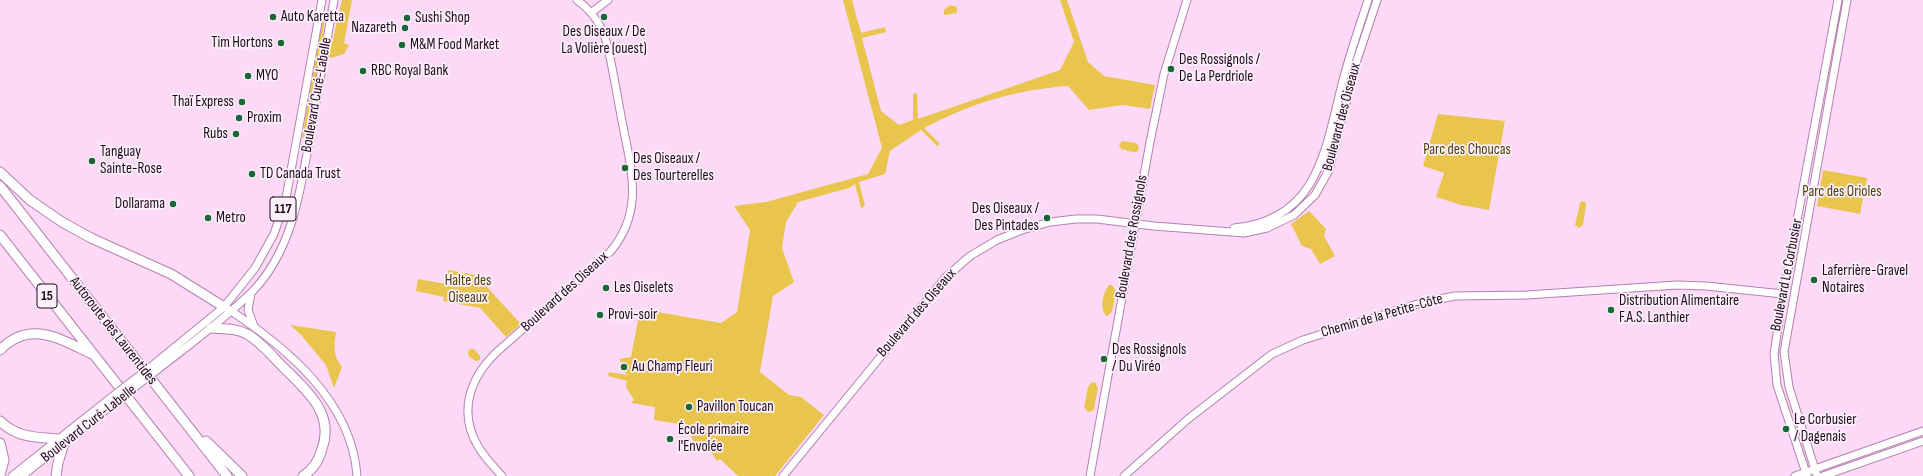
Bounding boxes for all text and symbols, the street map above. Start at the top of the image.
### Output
place label: Auto Karetta [281,8,344,26]
place label: Sushi Shop [415,9,470,27]
marker: Auto Karetta [268,12,278,22]
marker: Des Oiseaux / De La Volière (ouest) [599,12,609,22]
marker: Sushi Shop [402,13,412,23]
place label: Nazareth [351,19,397,37]
marker: Nazareth [400,23,410,33]
place label: Des Oiseaux / De La Volière (ouest) [561,23,647,58]
place label: Tim Hortons [211,34,273,52]
street label: Boulevard Curé-Labelle [298,36,336,154]
place label: M&M Food Market [410,36,499,54]
marker: Tim Hortons [276,38,286,48]
marker: M&M Food Market [397,40,407,50]
place label: Des Rossignols / De La Perdriole [1179,51,1260,86]
street label: Boulevard des Oiseaux [1319,61,1365,173]
place label: RBC Royal Bank [371,62,448,80]
marker: Des Rossignols / De La Perdriole [1166,64,1176,74]
marker: RBC Royal Bank [358,66,368,76]
place label: MYO [256,67,278,85]
marker: MYO [243,71,253,81]
place label: Thaï Express [172,93,234,111]
marker: Thaï Express [237,97,247,107]
place label: Proxim [247,109,282,127]
marker: Proxim [234,113,244,123]
place label: Rubs [203,125,228,143]
marker: Rubs [231,129,241,139]
park label: Parc des Choucas [1423,141,1511,159]
place label: Tanguay Sainte-Rose [100,143,162,178]
place label: Des Oiseaux / Des Tourterelles [633,150,714,185]
marker: Tanguay Sainte-Rose [87,156,97,166]
marker: Des Oiseaux / Des Tourterelles [620,163,630,173]
place label: TD Canada Trust [260,165,341,183]
marker: TD Canada Trust [247,169,257,179]
street label: Boulevard des Rossignols [1112,174,1152,300]
park label: Parc des Orioles [1802,183,1882,201]
place label: Dollarama [115,195,165,213]
road number: 117 [270,197,296,221]
marker: Dollarama [168,199,178,209]
place label: Des Oiseaux / Des Pintades [972,200,1039,235]
place label: Metro [216,209,246,227]
marker: Metro [203,213,213,223]
marker: Des Oiseaux / Des Pintades [1042,213,1052,223]
street label: Boulevard Le Corbusier [1767,217,1807,333]
street label: Boulevard des Oiseaux [518,248,612,336]
place label: Laferrière-Gravel Notaires [1822,262,1908,297]
street label: Boulevard des Oiseaux [874,265,960,361]
park label: Halte des Oiseaux [445,272,491,307]
street label: Autoroute des Laurentides [65,273,161,389]
marker: Laferrière-Gravel Notaires [1809,275,1819,285]
place label: Les Oiselets [614,279,673,297]
marker: Les Oiselets [601,283,611,293]
road number: 15 [37,284,57,308]
street label: Chemin de la Petite-Côte [1319,290,1445,342]
place label: Distribution Alimentaire F.A.S. Lanthier [1619,292,1739,327]
marker: Distribution Alimentaire F.A.S. Lanthier [1606,305,1616,315]
place label: Provi-soir [608,306,657,324]
marker: Provi-soir [595,310,605,320]
place label: Des Rossignols / Du Viréo [1112,341,1186,376]
marker: Des Rossignols / Du Viréo [1099,354,1109,364]
place label: Au Champ Fleuri [632,358,713,376]
marker: Au Champ Fleuri [619,362,629,372]
street label: Boulevard Curé-Labelle [38,381,140,467]
place label: Pavillon Toucan [697,398,774,416]
marker: Pavillon Toucan [684,402,694,412]
place label: Le Corbusier / Dagenais [1794,411,1856,446]
place label: École primaire l'Envolée [678,421,749,456]
marker: Le Corbusier / Dagenais [1781,424,1791,434]
marker: École primaire l'Envolée [665,434,675,444]

